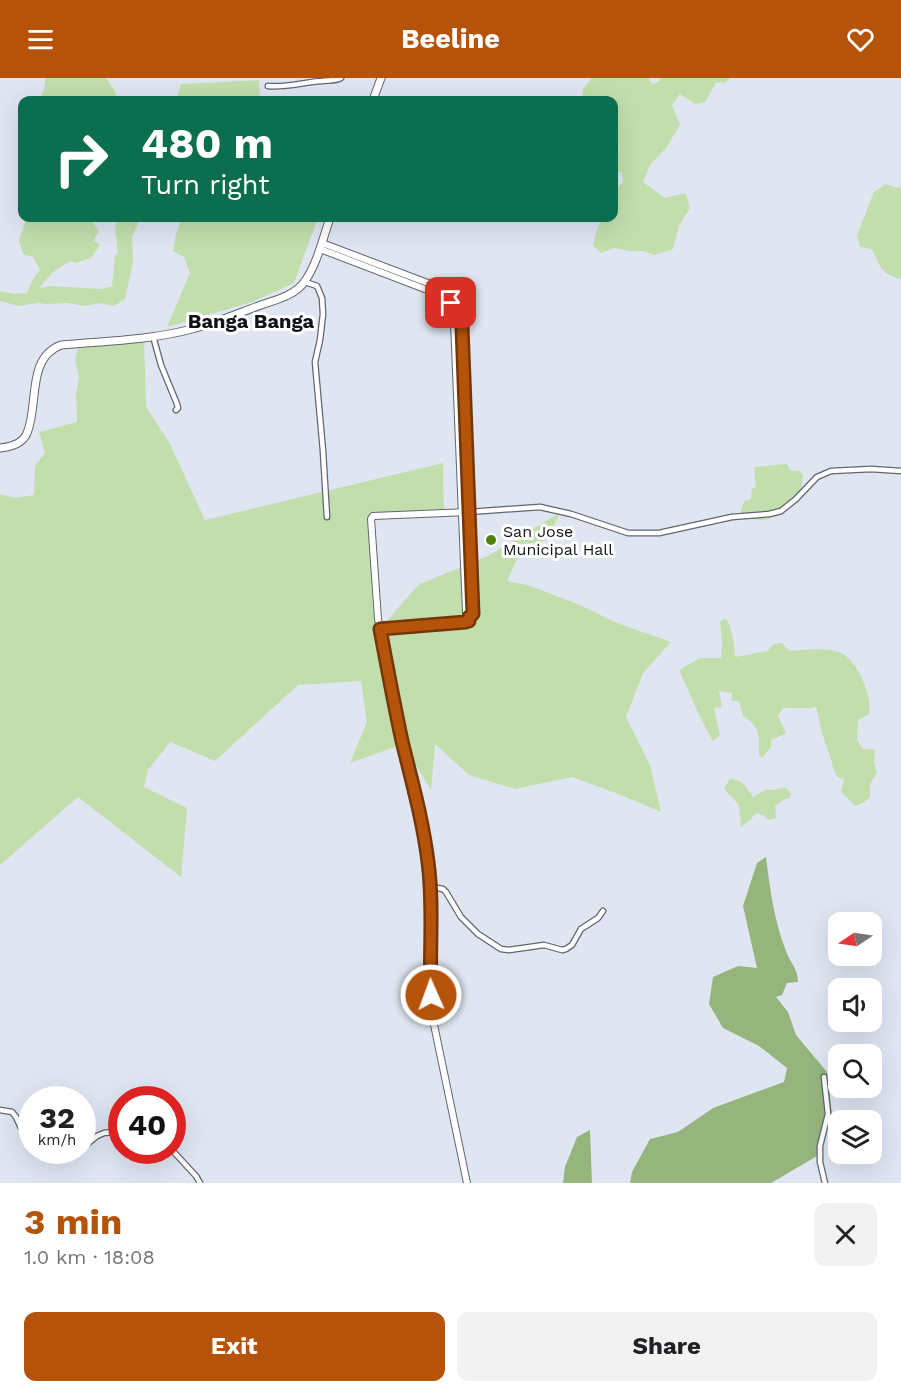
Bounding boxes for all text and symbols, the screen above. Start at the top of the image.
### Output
icon: menu [24,23,57,56]
text: Beeline [401,23,500,55]
icon: heart [844,23,877,56]
text: 480 m [141,119,273,168]
icon: right [42,120,120,198]
text: Turn right [141,169,270,201]
pin [425,277,476,328]
icon: arrive [434,286,467,319]
district label: Banga Banga [188,309,315,333]
place label: San Jose Municipal Hall [503,522,613,559]
marker: San Jose Municipal Hall [484,533,498,547]
north arrow [828,912,882,966]
map controls [828,912,882,1164]
position arrow [399,963,463,1027]
button: sound [828,978,882,1032]
button: search [828,1044,882,1098]
speed limit sign: 40 [108,1086,186,1164]
text: 32 [39,1100,75,1135]
button: layers [828,1110,882,1164]
text: km/h [38,1131,76,1149]
text: 3 min [24,1201,122,1243]
button: close [814,1203,877,1266]
text: 1.0 km · 18:08 [24,1245,155,1269]
button: Exit [24,1312,445,1381]
button: Share [457,1312,877,1381]

